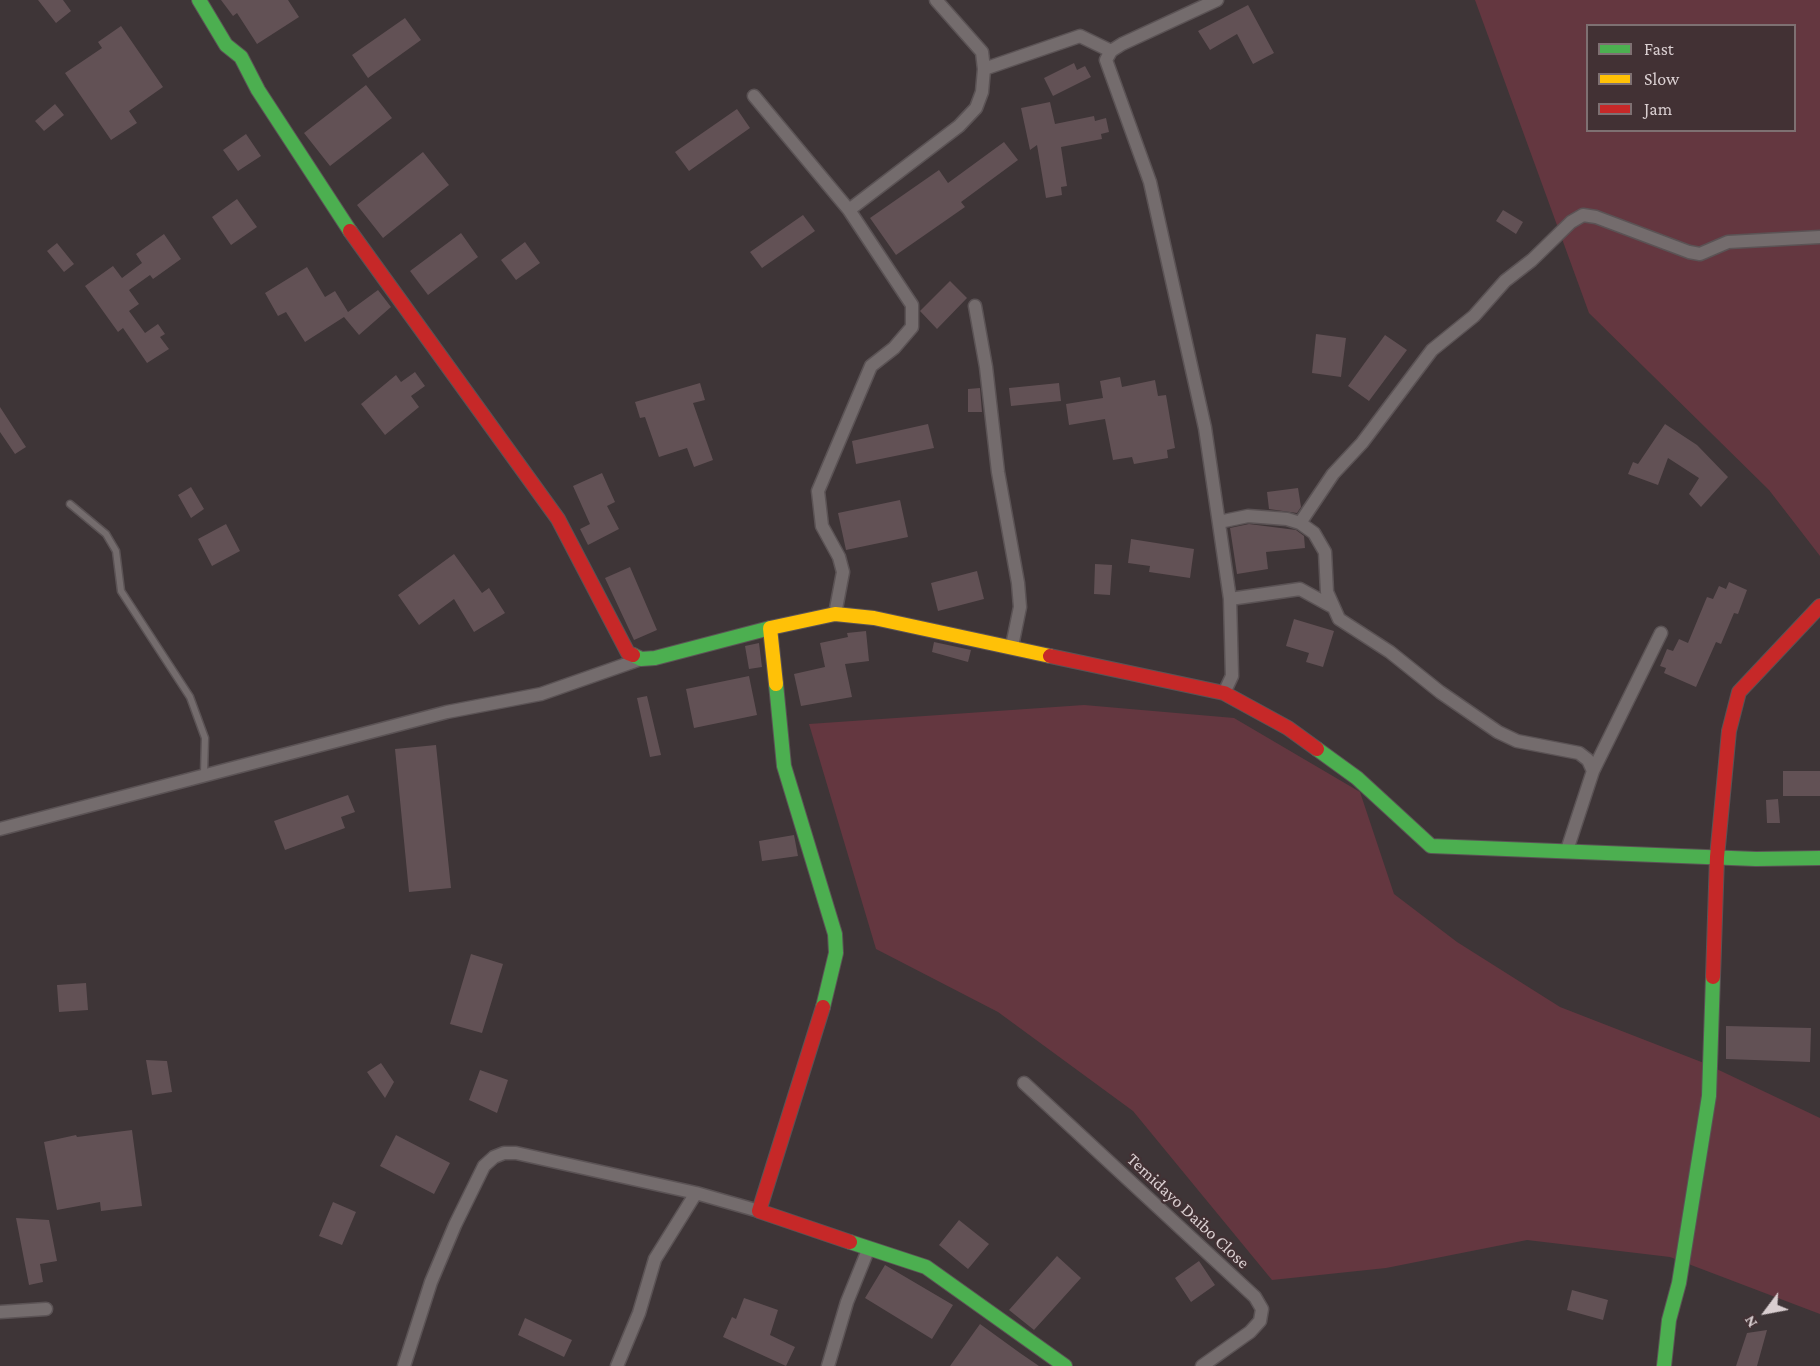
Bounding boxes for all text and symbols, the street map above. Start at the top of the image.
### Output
legend [1586,24,1796,132]
text: Fast [1644,39,1674,59]
text: Slow [1644,69,1679,89]
text: Jam [1644,99,1672,119]
street label: Temidayo Daibo Close [1122,1148,1254,1274]
north arrow [1736,1282,1796,1342]
text: N [1740,1313,1760,1331]

